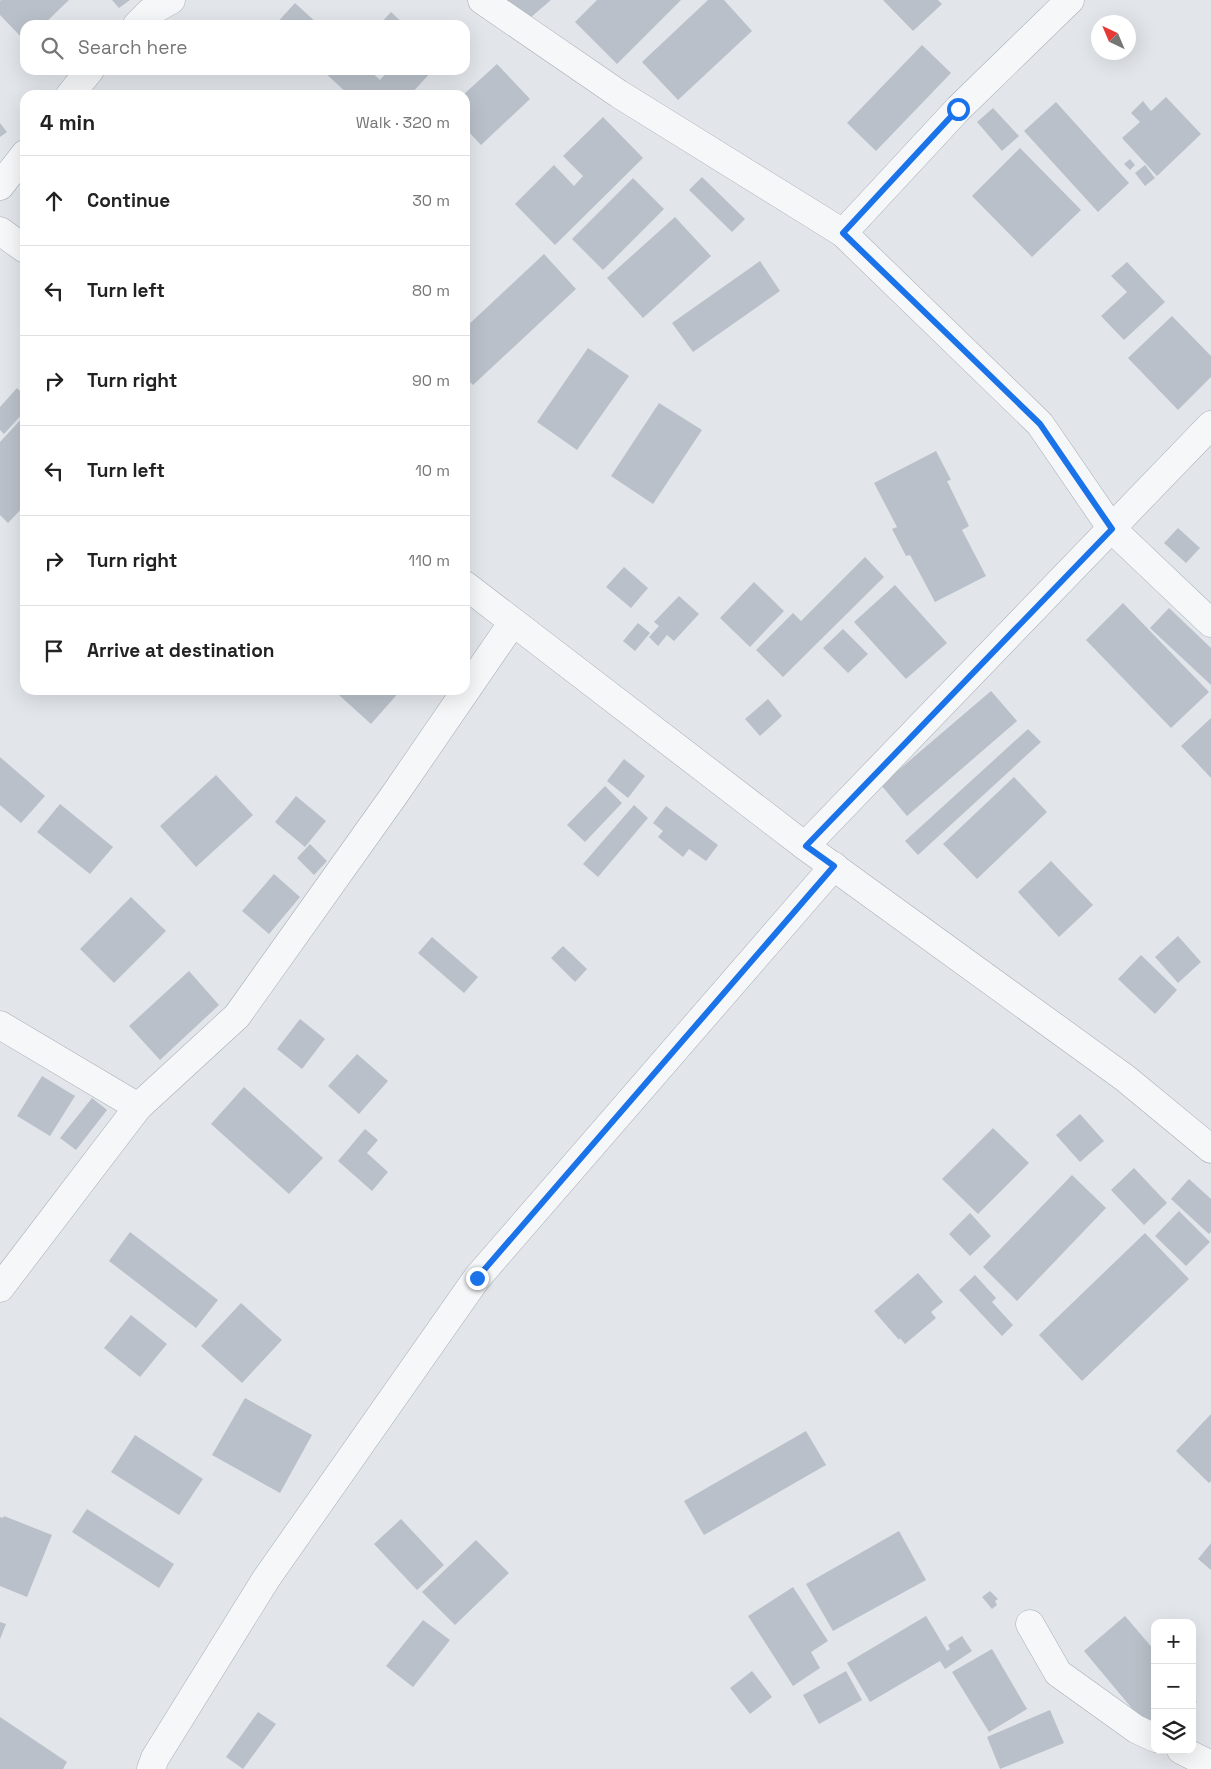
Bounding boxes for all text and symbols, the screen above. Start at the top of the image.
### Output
north arrow [1091,15,1136,60]
search box [20,20,470,75]
icon: search [38,34,66,62]
text: Search here [78,35,188,60]
route start [947,98,970,121]
text: 4 min [40,109,95,136]
text: Walk · 320 m [356,112,450,133]
icon: ahead [40,187,68,215]
text: Continue [87,188,170,213]
text: 30 m [412,190,450,211]
icon: left [40,277,68,305]
text: Turn left [87,278,165,303]
text: 80 m [412,280,450,301]
icon: right [40,367,68,395]
text: Turn right [87,368,177,393]
text: 90 m [412,370,450,391]
icon: left [40,457,68,485]
text: Turn left [87,458,165,483]
text: 10 m [415,460,450,481]
icon: right [40,547,68,575]
text: Turn right [87,548,177,573]
text: 110 m [408,550,450,571]
icon: arrive [40,637,68,665]
text: Arrive at destination [87,638,275,663]
route end [466,1267,489,1290]
map controls [1151,1619,1196,1754]
button: + [1151,1619,1196,1664]
button: − [1151,1664,1196,1709]
button: layers [1151,1709,1196,1754]

